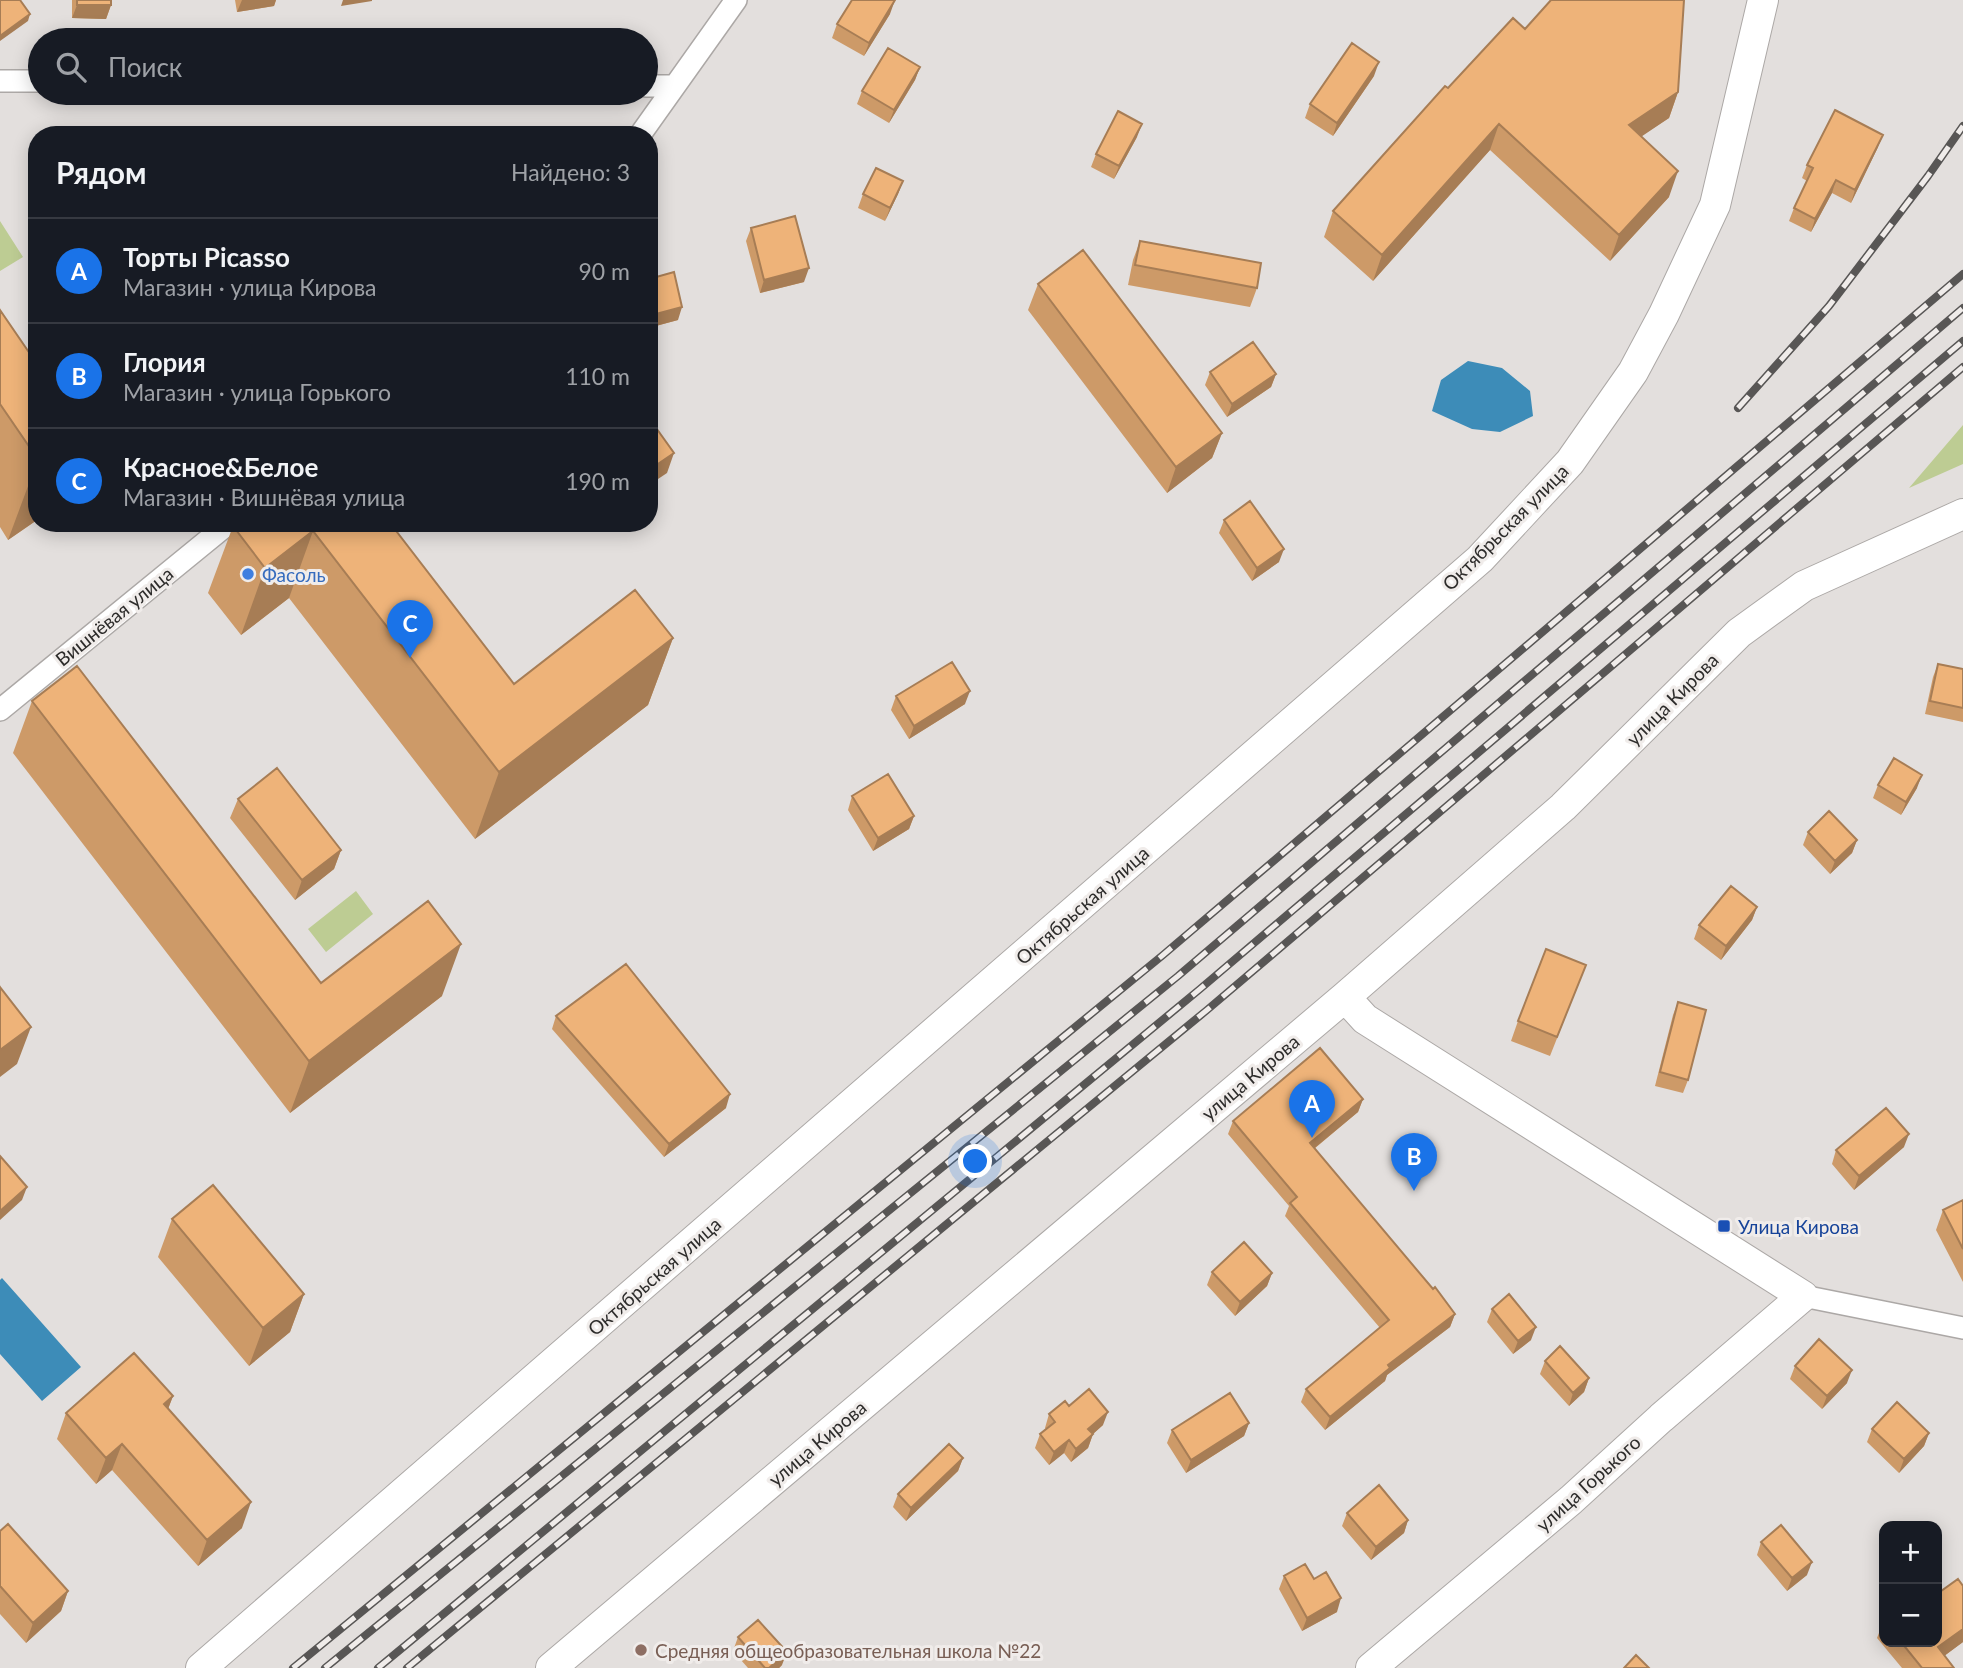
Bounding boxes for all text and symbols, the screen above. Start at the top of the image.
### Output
search box [28,28,658,105]
icon: search [52,48,90,86]
text: Поиск [108,51,182,83]
text: Рядом [56,154,146,190]
text: Найдено: 3 [511,158,630,186]
text: Торты Picasso [123,241,290,273]
text: A [71,257,87,285]
text: 90 m [579,257,630,285]
text: Магазин · улица Кирова [123,273,376,301]
text: Глория [123,346,206,378]
text: B [71,362,87,390]
text: 110 m [565,362,630,390]
text: Магазин · улица Горького [123,378,391,406]
text: Красное&Белое [123,451,318,483]
street label: Октябрьская улица [1437,459,1573,595]
text: C [71,467,87,495]
text: 190 m [565,467,630,495]
text: Магазин · Вишнёвая улица [123,483,405,511]
street label: Вишнёвая улица [51,562,177,670]
place label: Фасоль [262,563,326,586]
marker: Фасоль [240,566,256,582]
pin: C [387,600,433,658]
street label: улица Кирова [1621,648,1723,750]
street label: Октябрьская улица [1011,841,1153,969]
street label: улица Кирова [1196,1029,1304,1125]
pin: A [1289,1080,1335,1138]
pin: B [1391,1133,1437,1191]
your location [958,1144,992,1178]
street label: Октябрьская улица [583,1212,725,1340]
place label: Улица Кирова [1738,1215,1859,1238]
marker: Улица Кирова [1716,1218,1732,1234]
street label: улица Кирова [763,1395,871,1491]
street label: улица Горького [1531,1430,1645,1536]
map controls [1879,1521,1942,1647]
button: + [1879,1521,1942,1584]
button: − [1879,1584,1942,1647]
place label: Средняя общеобразовательная школа №22 [655,1639,1041,1662]
marker: Средняя общеобразовательная школа №22 [633,1642,649,1658]

